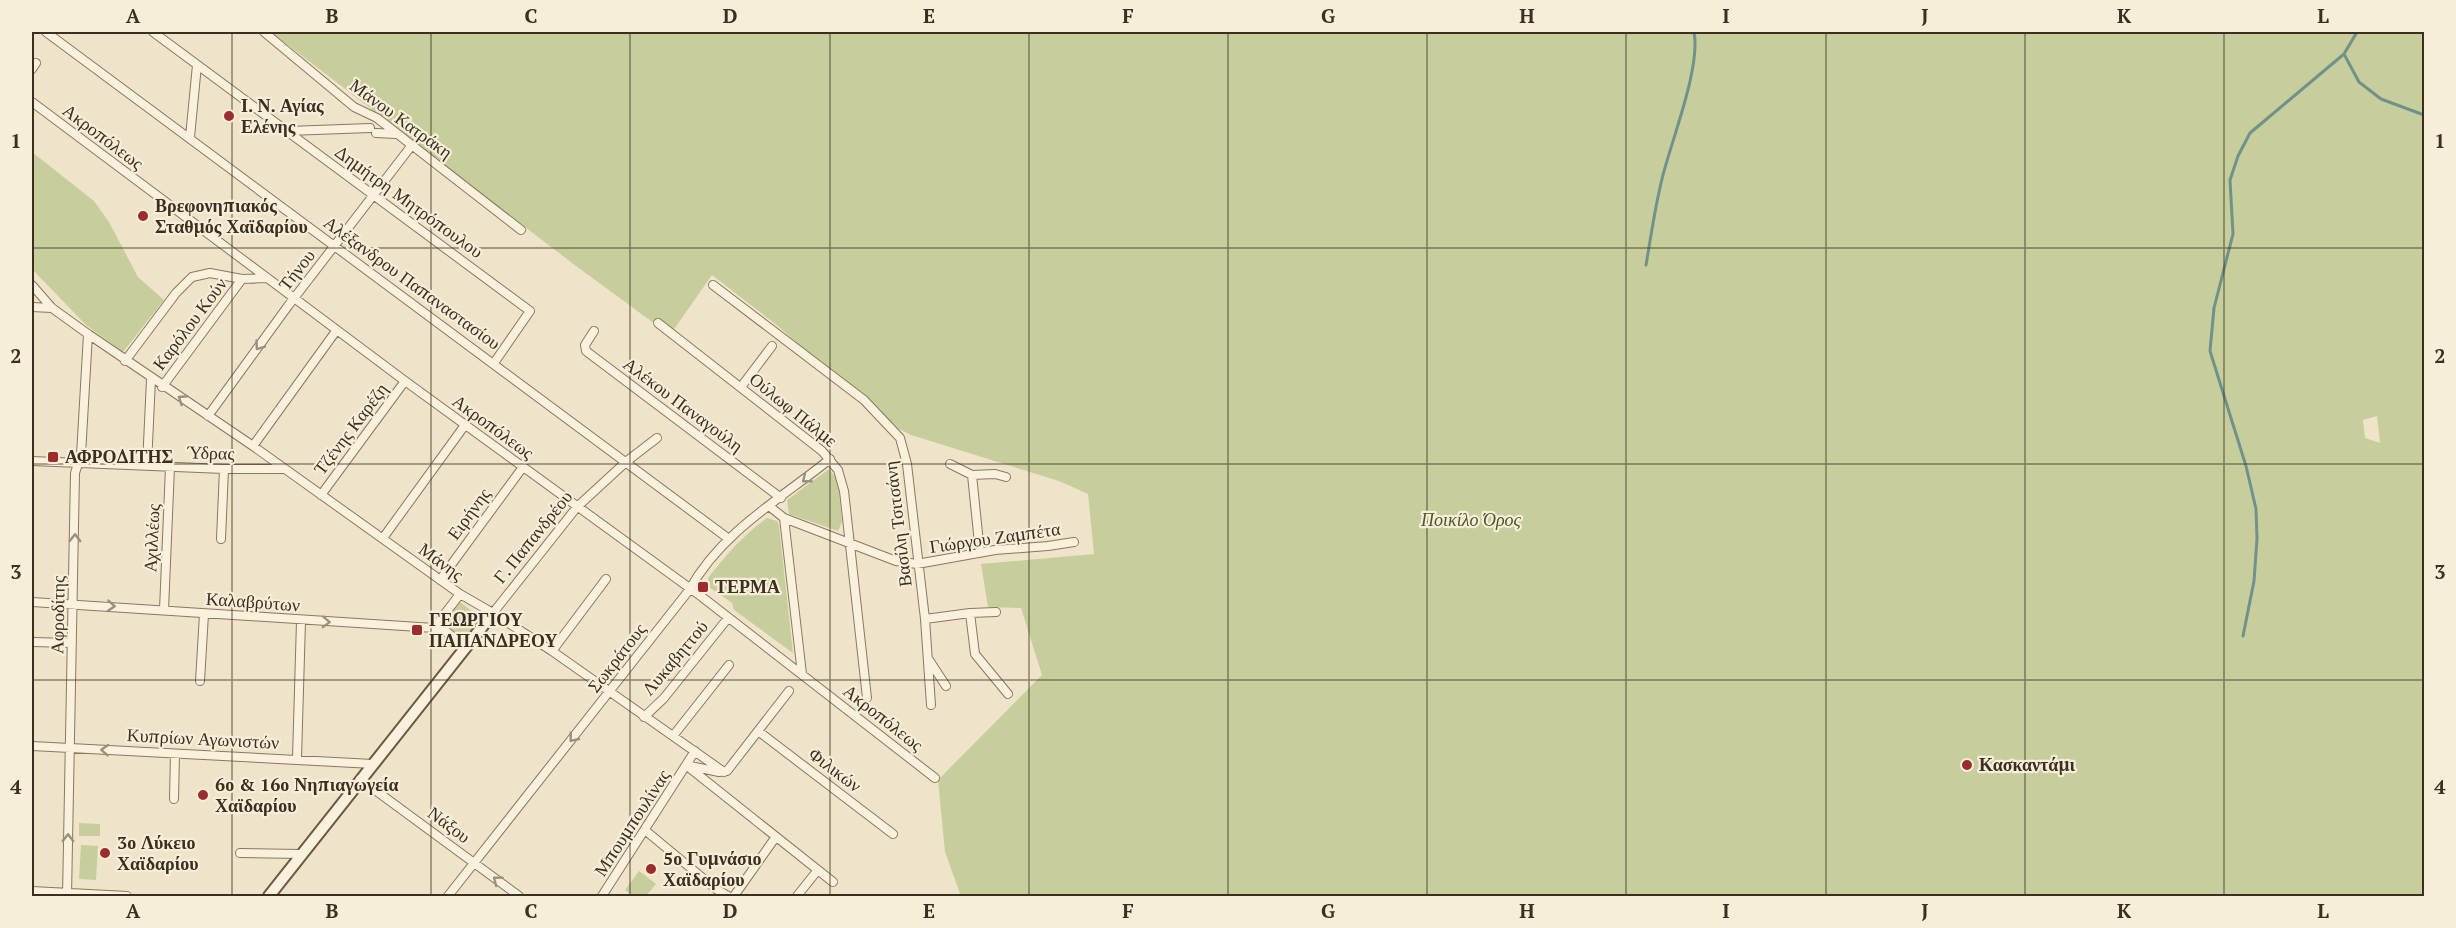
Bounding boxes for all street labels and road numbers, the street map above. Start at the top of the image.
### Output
street label: Μάνου Κατράκη [345,73,458,164]
street label: Ακροπόλεως [58,98,149,174]
street label: Δημήτρη Μητρόπουλου [331,139,488,263]
street label: Αλέξανδρου Παπαναστασίου [319,210,506,355]
street label: Τήνου [272,244,320,295]
street label: Καρόλου Κούν [147,272,232,374]
street label: Αλέκου Παναγούλη [619,351,748,457]
street label: Ούλωφ Πάλμε [745,366,843,452]
street label: Τζένης Καρέζη [308,377,393,479]
street label: Ακροπόλεως [448,388,539,464]
street label: Ύδρας [186,439,235,465]
street label: Βασίλη Τσιτσάνη [877,460,917,588]
street label: Ειρήνης [441,483,495,544]
street label: Γ. Παπανδρέου [487,485,577,588]
street label: Αχιλλέως [137,503,165,573]
street label: Γιώργου Ζαμπέτα [928,516,1062,558]
street label: Μάνης [414,537,469,586]
street label: Αφροδίτης [44,576,70,654]
street label: Καλαβρύτων [205,586,301,616]
street label: Λυκαβηττού [636,615,713,700]
street label: Σωκράτους [581,618,651,697]
street label: Ακροπόλεως [839,678,929,756]
street label: Κυπρίων Αγωνιστών [126,722,280,754]
street label: Φιλικών [804,741,867,797]
street label: Μπουμπουλίνας [588,765,675,880]
street label: Νάξου [423,800,476,848]

